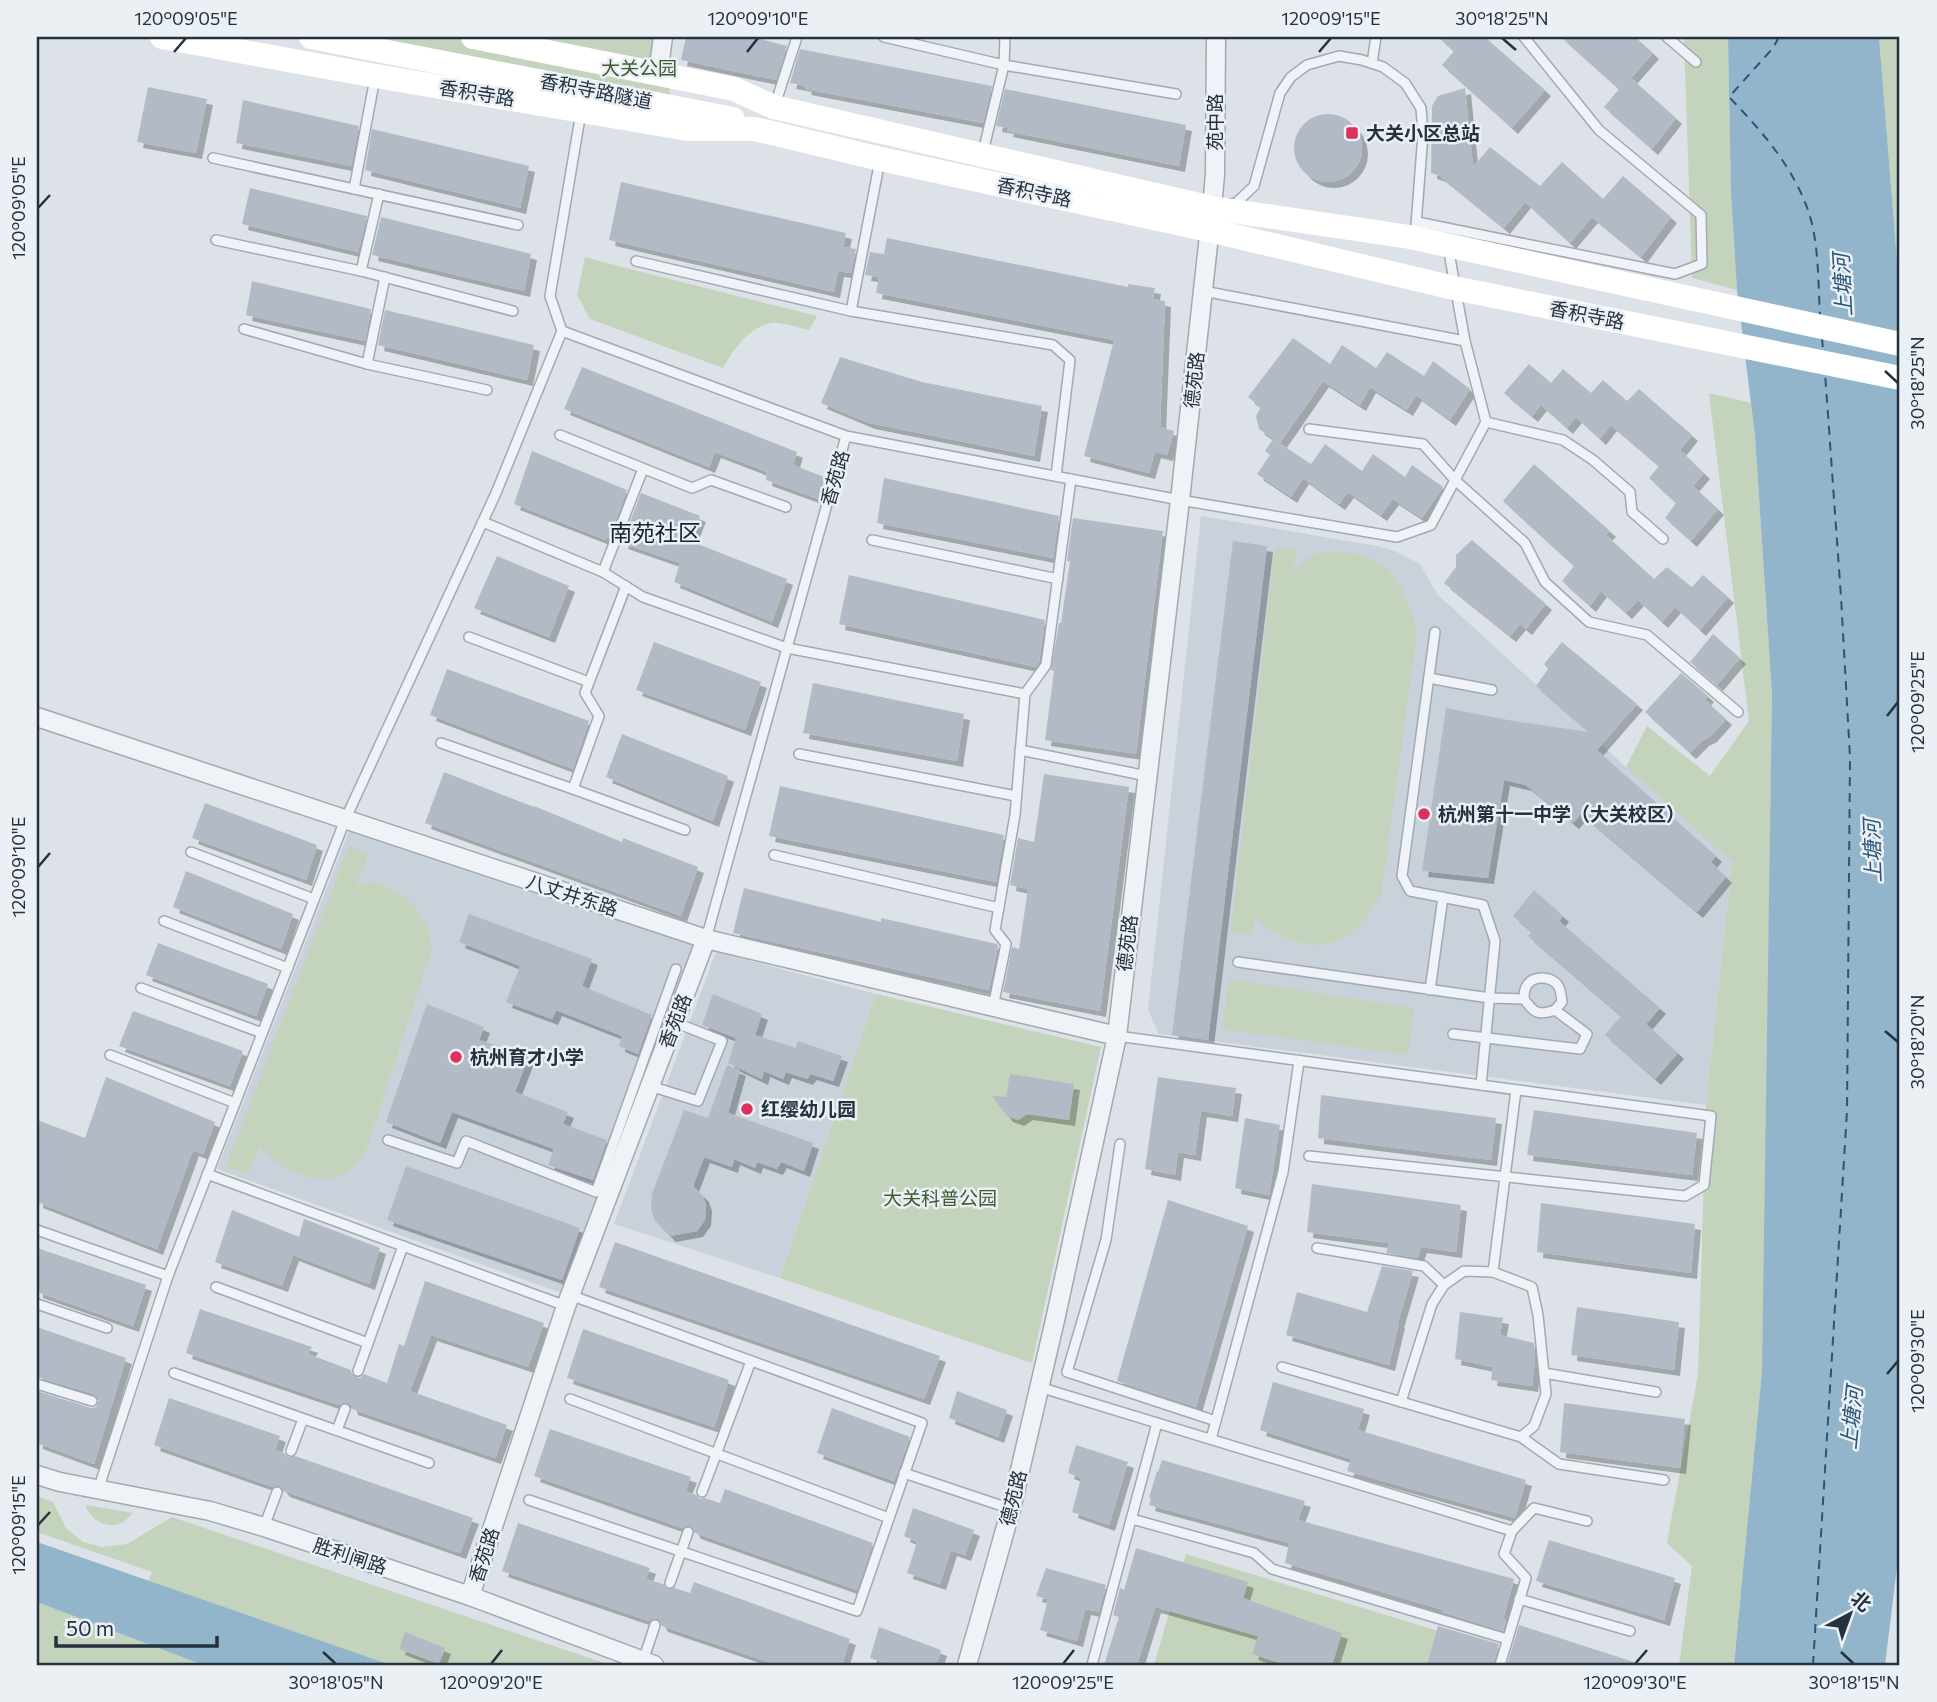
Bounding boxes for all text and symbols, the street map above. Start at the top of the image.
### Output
text: 120°09'05"E [134,7,238,29]
text: 120°09'10"E [708,7,808,29]
text: 120°09'15"E [1281,7,1381,29]
text: 30°18'25"N [1455,7,1549,29]
park label: 大关公园 [601,56,677,79]
street label: 香积寺路隧道 [538,68,654,113]
street label: 香积寺路 [438,75,516,110]
street label: 苑中路 [1203,93,1226,151]
place label: 大关小区总站 [1366,121,1480,144]
marker: 大关小区总站 [1344,125,1360,141]
text: 120°09'05"E [7,156,29,260]
street label: 香积寺路 [995,172,1074,211]
water label: 上塘河 [1827,249,1856,317]
street label: 香积寺路 [1548,296,1627,333]
text: 30°18'25"N [1906,336,1928,430]
street label: 德苑路 [1179,350,1208,410]
street label: 香苑路 [816,447,853,508]
district label: 南苑社区 [609,518,701,546]
text: 120°09'25"E [1906,651,1928,753]
place label: 杭州第十一中学（大关校区） [1438,802,1685,825]
marker: 杭州第十一中学（大关校区） [1416,806,1432,822]
water label: 上塘河 [1858,815,1885,883]
text: 120°09'10"E [7,817,29,917]
street label: 八丈井东路 [523,869,621,920]
street label: 德苑路 [1112,913,1141,973]
street label: 香苑路 [654,990,695,1052]
text: 30°18'20"N [1906,995,1928,1089]
place label: 杭州育才小学 [470,1045,584,1068]
marker: 杭州育才小学 [448,1049,464,1065]
place label: 红缨幼儿园 [761,1097,856,1120]
marker: 红缨幼儿园 [739,1101,755,1117]
park label: 大关科普公园 [883,1186,997,1209]
text: 120°09'30"E [1906,1309,1928,1413]
water label: 上塘河 [1835,1381,1867,1450]
street label: 德苑路 [994,1467,1031,1528]
text: 120°09'15"E [7,1475,29,1575]
street label: 香苑路 [464,1524,503,1586]
street label: 胜利闸路 [310,1533,390,1578]
north arrow [1814,1580,1884,1650]
text: 北 [1847,1586,1876,1616]
scale bar [56,1604,217,1648]
text: 50 m [66,1615,114,1640]
text: 30°18'05"N [288,1671,384,1693]
text: 120°09'20"E [439,1671,543,1693]
text: 120°09'25"E [1012,1671,1114,1693]
text: 120°09'30"E [1583,1671,1687,1693]
text: 30°18'15"N [1809,1671,1900,1693]

